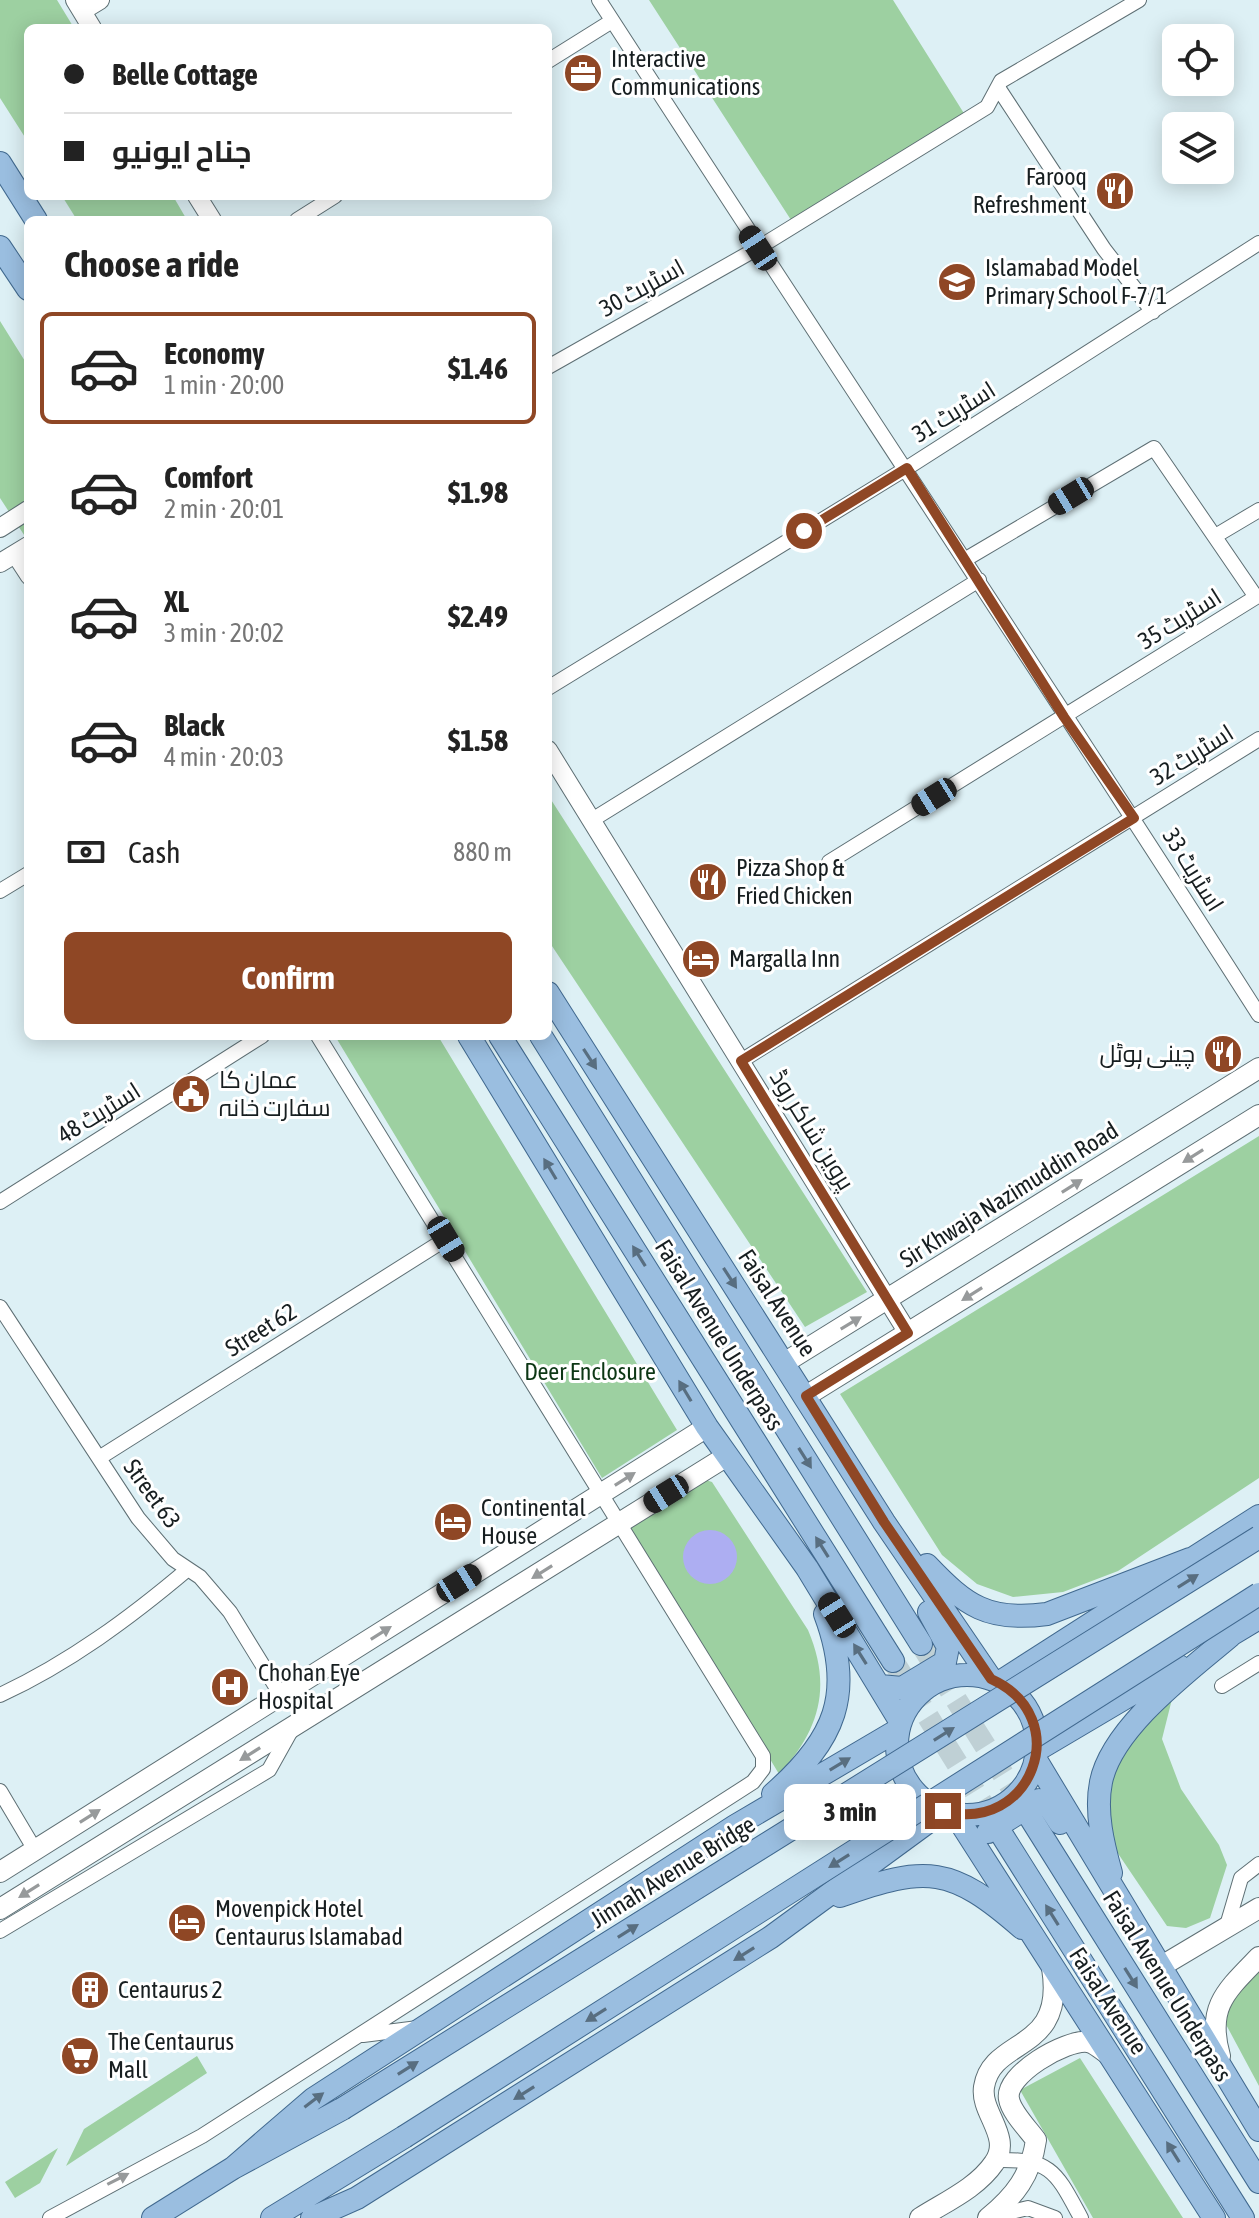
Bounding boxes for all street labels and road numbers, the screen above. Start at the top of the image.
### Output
street label: اسٹریٹ 30 [595,253,689,322]
street label: اسٹریٹ 31 [907,376,1000,448]
street label: اسٹریٹ 35 [1133,583,1226,655]
street label: اسٹریٹ 32 [1145,719,1238,791]
street label: اسٹریٹ 33 [1157,823,1229,916]
street label: پروین شاکر روڈ [762,1065,860,1197]
street label: اسٹریٹ 48 [52,1077,145,1149]
street label: Sir Khwaja Nazimuddin Road [895,1116,1123,1273]
street label: Faisal Avenue Underpass [650,1235,789,1435]
street label: Faisal Avenue [733,1244,822,1361]
street label: Street 62 [220,1297,301,1362]
street label: Street 63 [118,1454,186,1533]
street label: Jinnah Avenue Bridge [586,1810,760,1933]
street label: Faisal Avenue Underpass [1097,1885,1237,2087]
street label: Faisal Avenue [1063,1942,1153,2060]

